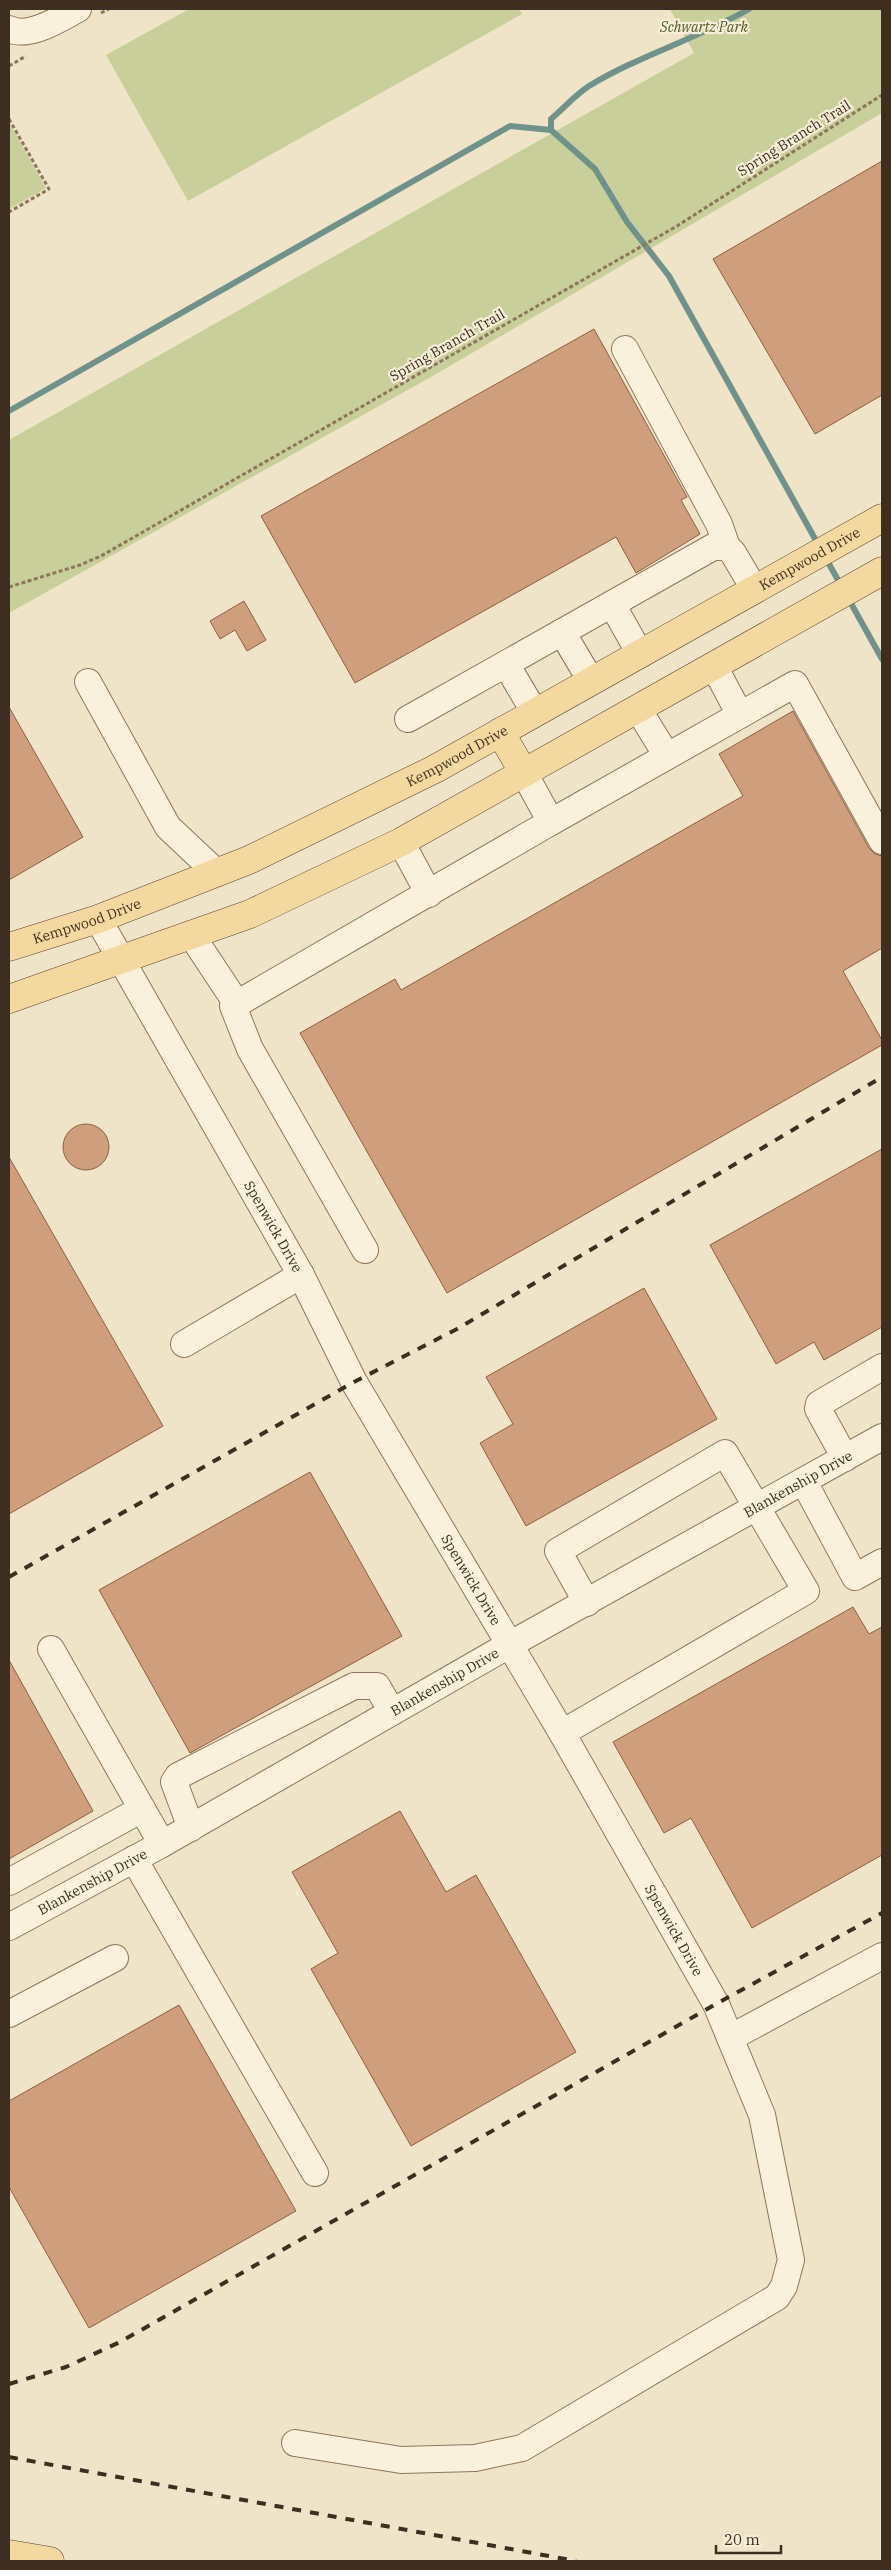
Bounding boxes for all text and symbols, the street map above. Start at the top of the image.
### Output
park label: Schwartz Park [659,18,749,36]
street label: Spring Branch Trail [734,96,854,180]
street label: Spring Branch Trail [386,305,508,385]
street label: Kempwood Drive [756,523,863,594]
street label: Kempwood Drive [403,721,511,791]
street label: Kempwood Drive [31,894,143,948]
street label: Spenwick Drive [240,1177,307,1276]
street label: Blankenship Drive [740,1446,856,1521]
street label: Spenwick Drive [437,1531,505,1628]
street label: Blankenship Drive [387,1644,502,1720]
street label: Blankenship Drive [35,1845,150,1919]
street label: Spenwick Drive [641,1881,707,1979]
scale bar [716,2522,781,2554]
text: 20 m [724,2530,760,2549]

